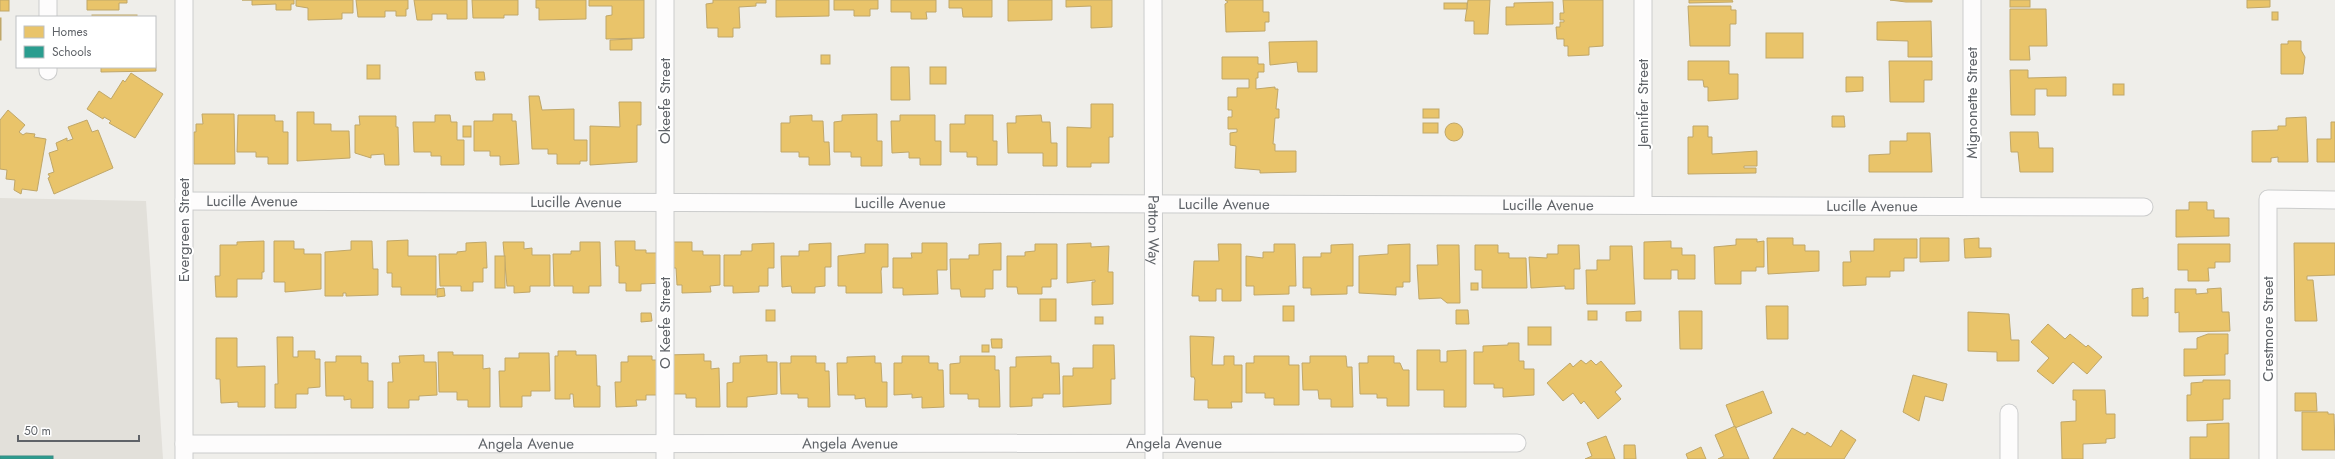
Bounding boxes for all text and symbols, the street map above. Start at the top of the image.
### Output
legend [16,16,156,68]
text: Homes [52,23,88,41]
text: Schools [52,43,91,61]
street label: Mignonette Street [1961,47,1983,159]
street label: Okeefe Street [654,58,676,144]
street label: Jennifer Street [1632,58,1654,149]
street label: Evergreen Street [173,177,195,282]
street label: Lucille Avenue [206,190,298,212]
street label: Lucille Avenue [530,191,622,213]
street label: Lucille Avenue [854,192,946,214]
street label: Lucille Avenue [1178,193,1270,215]
street label: Lucille Avenue [1502,194,1594,216]
street label: Patton Way [1142,195,1165,265]
street label: Lucille Avenue [1826,195,1918,217]
street label: Crestmore Street [2257,276,2279,382]
street label: O Keefe Street [654,277,676,369]
scale bar [18,417,139,443]
text: 50 m [24,422,51,440]
street label: Angela Avenue [802,432,898,455]
street label: Angela Avenue [1126,432,1222,454]
street label: Angela Avenue [478,433,574,455]

